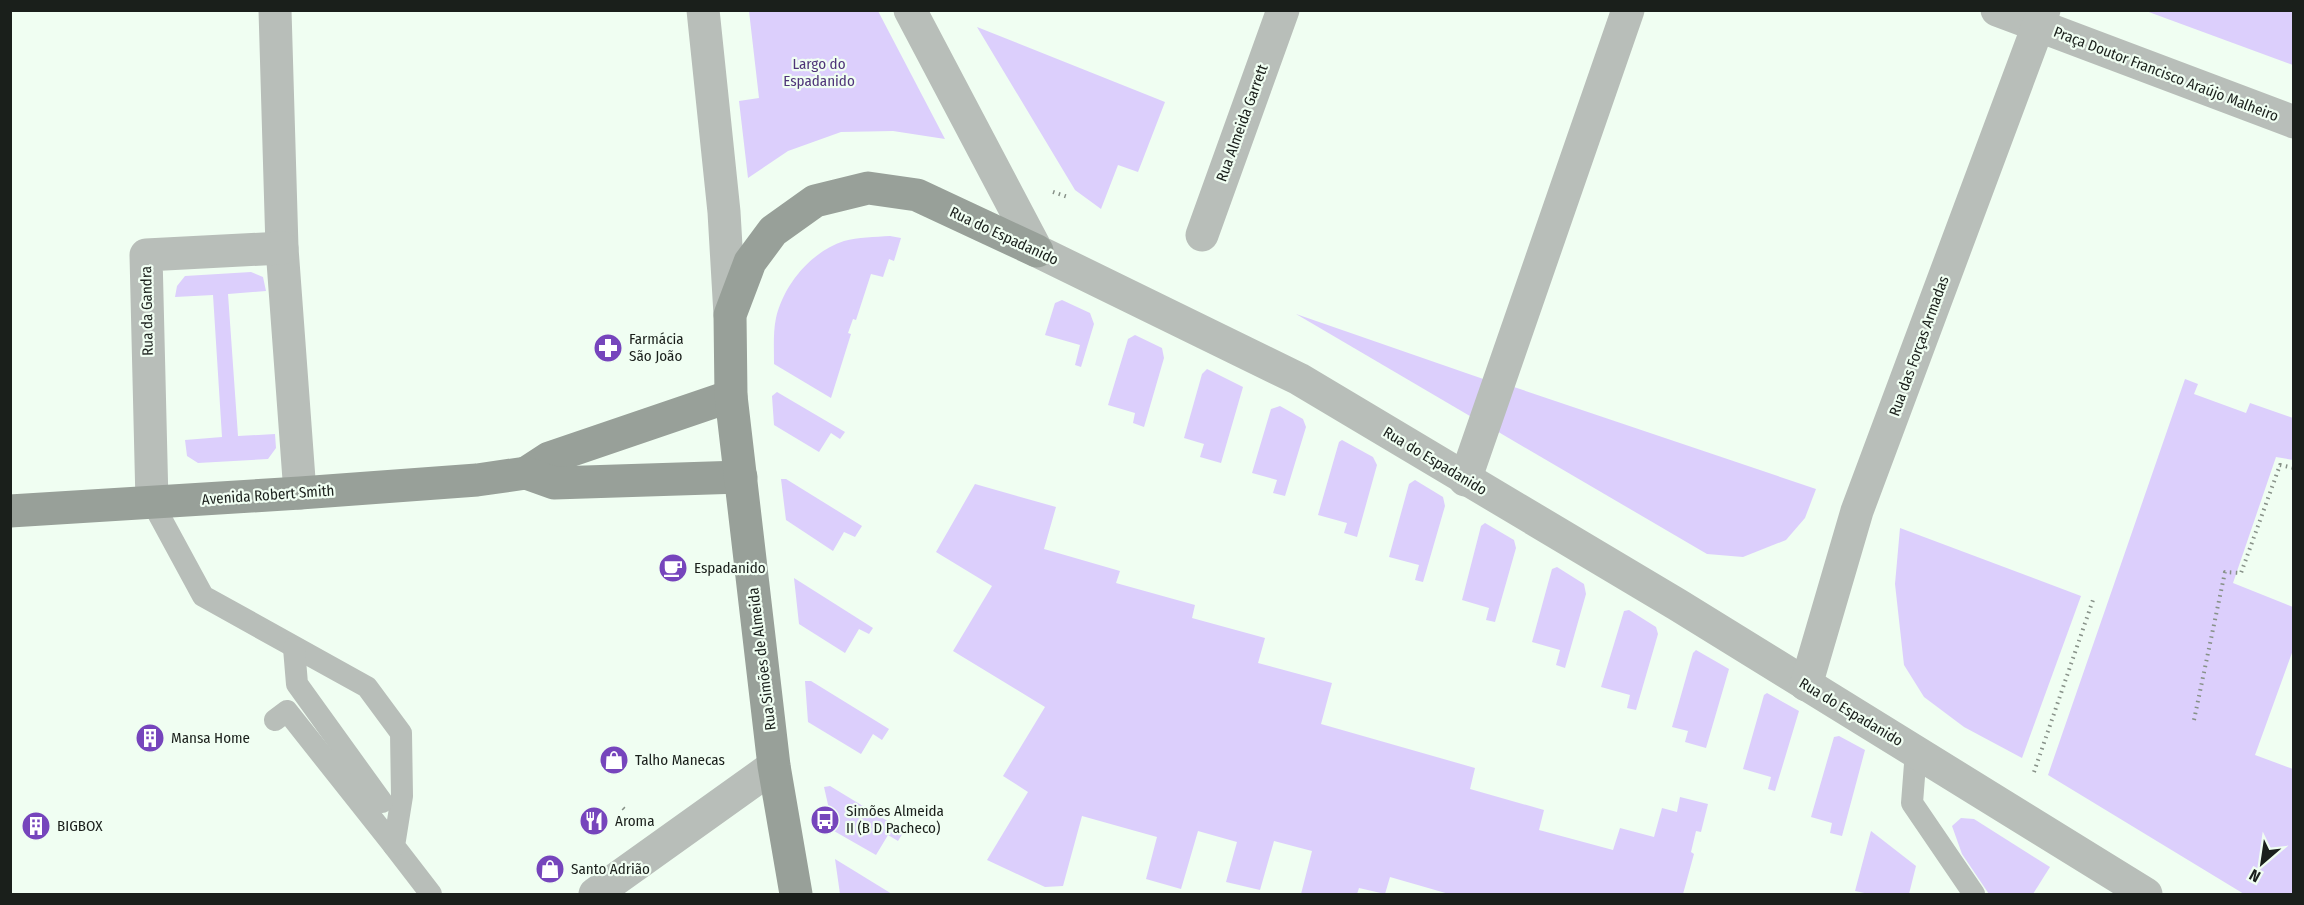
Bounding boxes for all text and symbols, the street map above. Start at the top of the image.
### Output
street label: Praça Doutor Francisco Araújo Malheiro [2051,23,2281,125]
park label: Largo do Espadanido [783,55,855,90]
street label: Rua Almeida Garrett [1212,62,1272,184]
street label: Rua do Espadanido [947,203,1061,269]
street label: Rua da Gandra [137,266,157,356]
street label: Rua das Forças Armadas [1885,273,1953,419]
place label: Farmácia São João [629,330,684,365]
pharmacy icon: Farmácia São João [592,332,624,364]
street label: Rua do Espadanido [1380,423,1490,499]
street label: Avenida Robert Smith [201,481,335,509]
cafe icon: Espadanido [657,552,689,584]
place label: Espadanido [694,559,766,577]
street label: Rua Simões de Almeida [744,587,780,731]
street label: Rua do Espadanido [1796,674,1906,750]
building icon: Mansa Home [134,722,166,754]
place label: Mansa Home [171,729,250,747]
shop icon: Talho Manecas [598,744,630,776]
place label: Talho Manecas [635,751,725,769]
place label: Simões Almeida II (B D Pacheco) [846,802,944,837]
bus stop icon: Simões Almeida II (B D Pacheco) [809,804,841,836]
restaurant icon: Aroma [578,805,610,837]
building icon: BIGBOX [20,810,52,842]
place label: Aroma [615,812,654,830]
place label: BIGBOX [57,817,103,835]
north arrow [2232,833,2292,893]
shop icon: Santo Adrião [534,853,566,885]
place label: Santo Adrião [571,860,650,878]
text: N [2246,865,2264,886]

